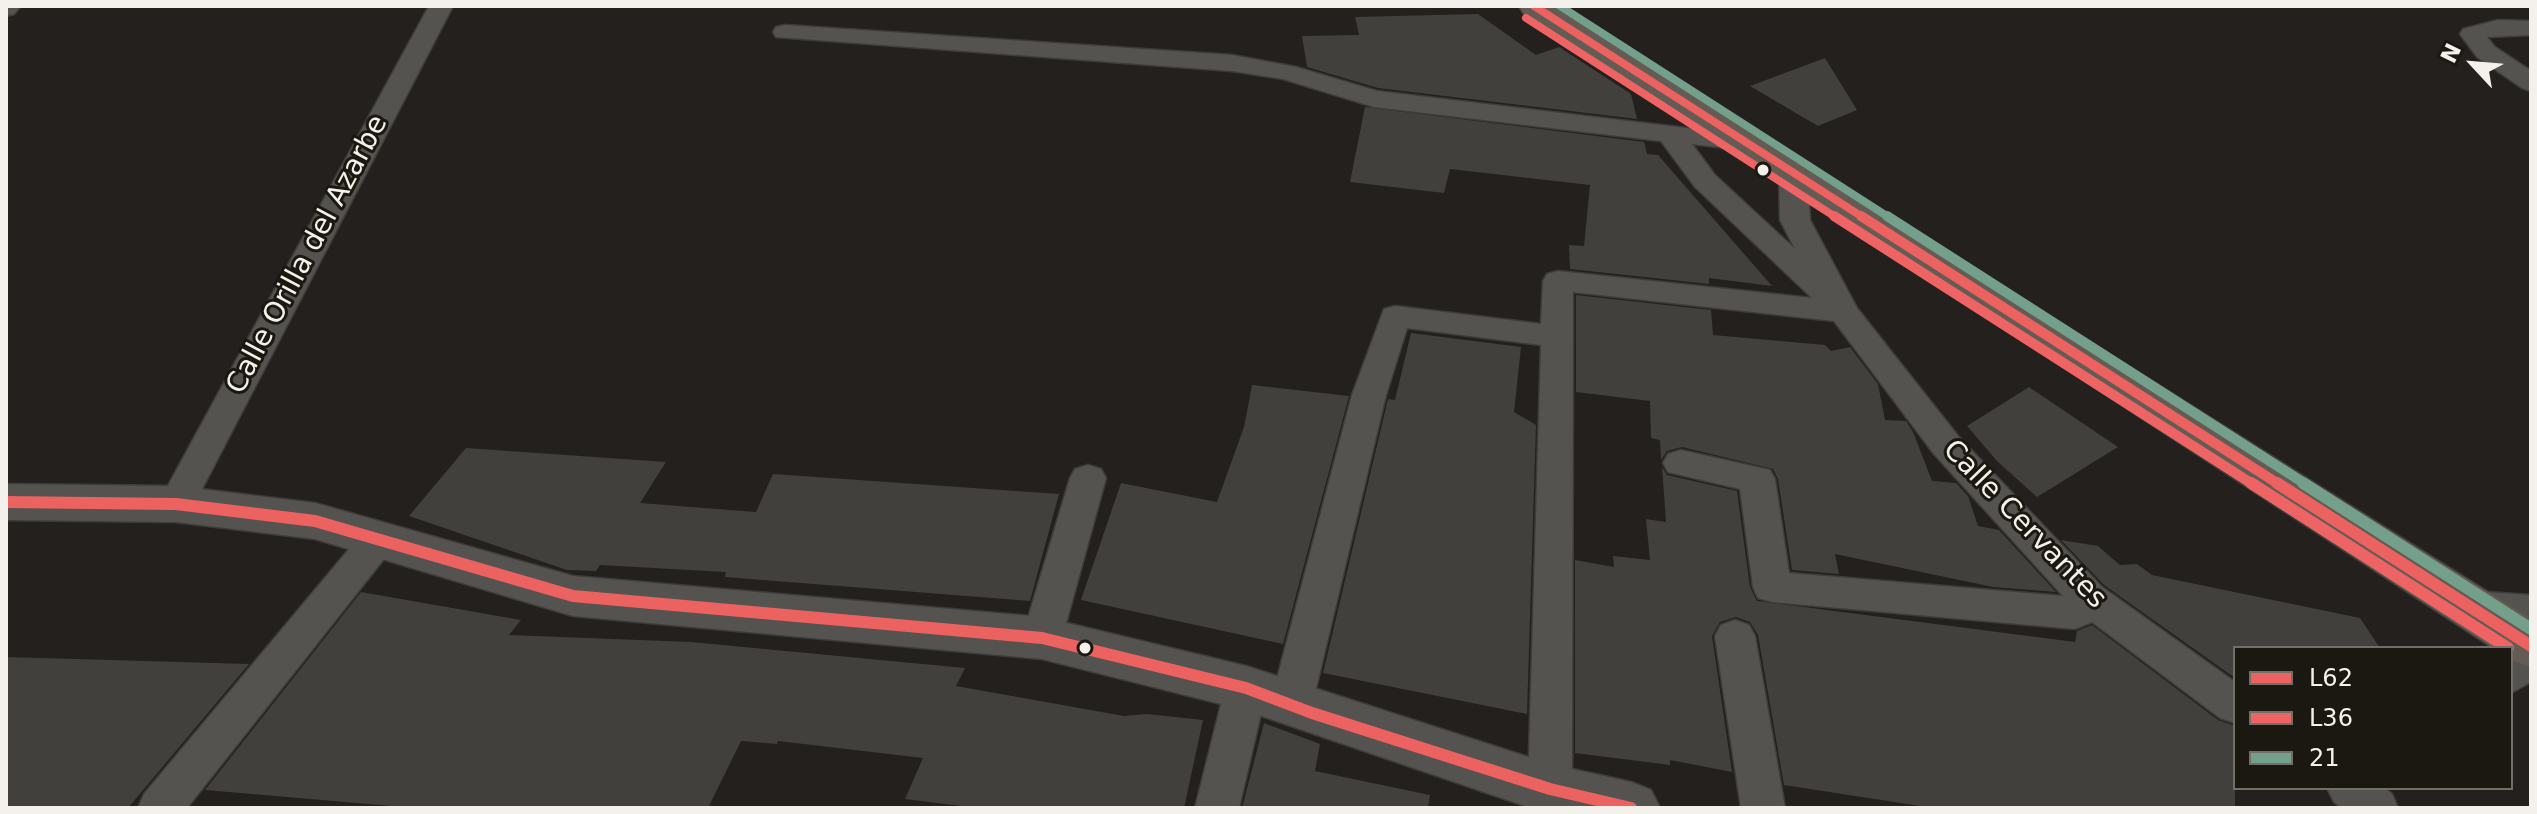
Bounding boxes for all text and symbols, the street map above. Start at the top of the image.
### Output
north arrow [2433,24,2513,104]
text: N [2436,40,2466,67]
street label: Calle Orilla del Azarbe [220,110,396,400]
unlabelled marker [1755,162,1771,178]
street label: Calle Cervantes [1935,434,2113,616]
unlabelled marker [1077,640,1093,656]
legend [2233,646,2513,790]
text: L62 [2309,664,2353,692]
text: L36 [2309,704,2353,732]
text: 21 [2309,744,2340,772]

